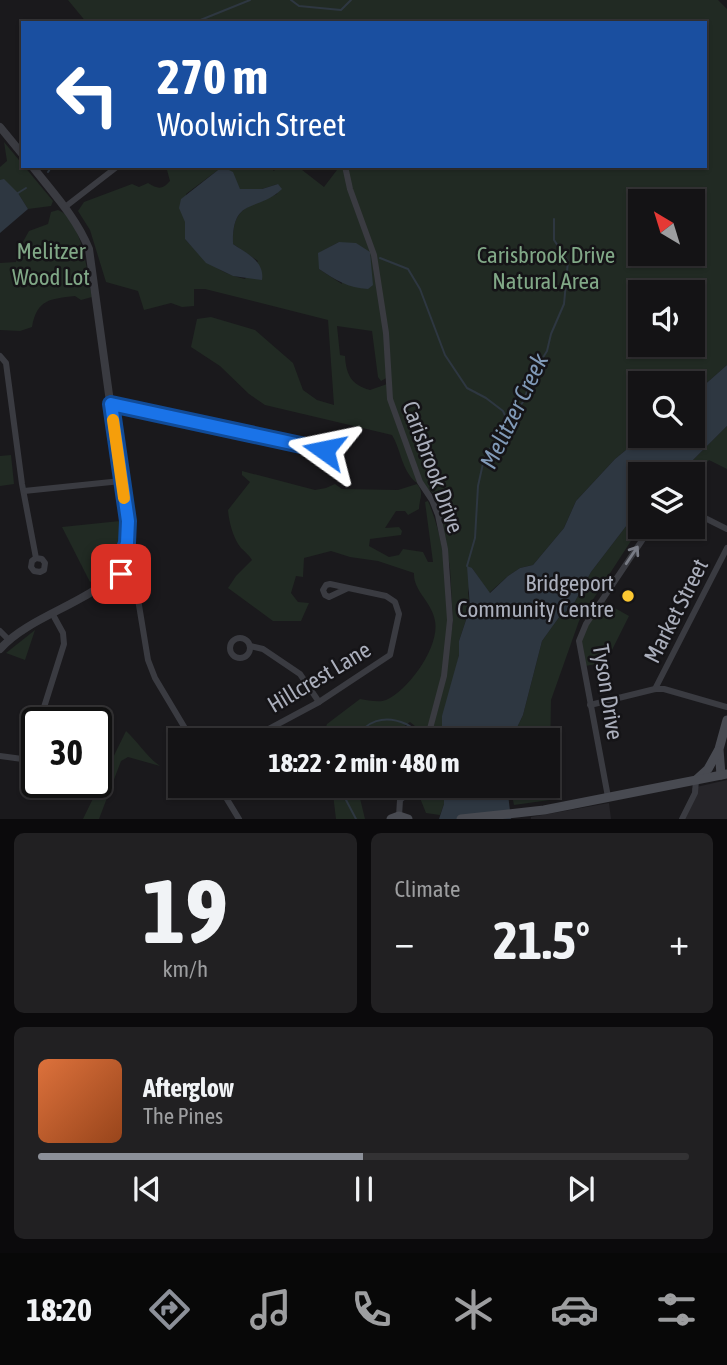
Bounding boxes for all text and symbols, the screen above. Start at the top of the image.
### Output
text: 270 m [157,48,268,104]
icon: left [42,49,133,140]
text: Woolwich Street [157,106,346,143]
north arrow [628,189,705,266]
map controls [628,189,705,539]
park label: Melitzer Wood Lot [12,238,90,290]
park label: Carisbrook Drive Natural Area [477,242,615,294]
button: sound [628,280,705,357]
water label: Melitzer Creek [475,349,554,473]
button: search [628,371,705,448]
street label: Carisbrook Drive [397,397,469,537]
position arrow [287,413,361,487]
button: layers [628,462,705,539]
pin [91,544,151,604]
one-way arrow [625,545,639,565]
icon: arrive [102,555,140,593]
street label: Market Street [639,555,713,667]
place label: Bridgeport Community Centre [457,570,614,622]
marker: Bridgeport Community Centre [620,588,636,604]
street label: Hillcrest Lane [263,636,375,718]
street label: Tyson Drive [588,642,628,742]
speed limit sign: 30 [21,707,112,798]
text: 18:22 · 2 min · 480 m [269,748,459,778]
text: 19 [142,858,228,962]
text: Climate [395,876,460,902]
text: 21.5° [493,910,590,970]
text: − [395,920,414,963]
text: + [669,920,689,963]
text: km/h [162,956,208,982]
text: Afterglow [143,1073,234,1103]
text: The Pines [143,1103,223,1129]
icon: previous [128,1170,166,1208]
icon: pause [345,1170,383,1208]
icon: next [562,1170,600,1208]
icon: directions [145,1285,194,1334]
icon: music [246,1285,295,1334]
icon: phone [347,1285,396,1334]
icon: climate [449,1285,498,1334]
icon: car [550,1285,599,1334]
icon: filters [652,1285,701,1334]
text: 18:20 [26,1291,92,1328]

